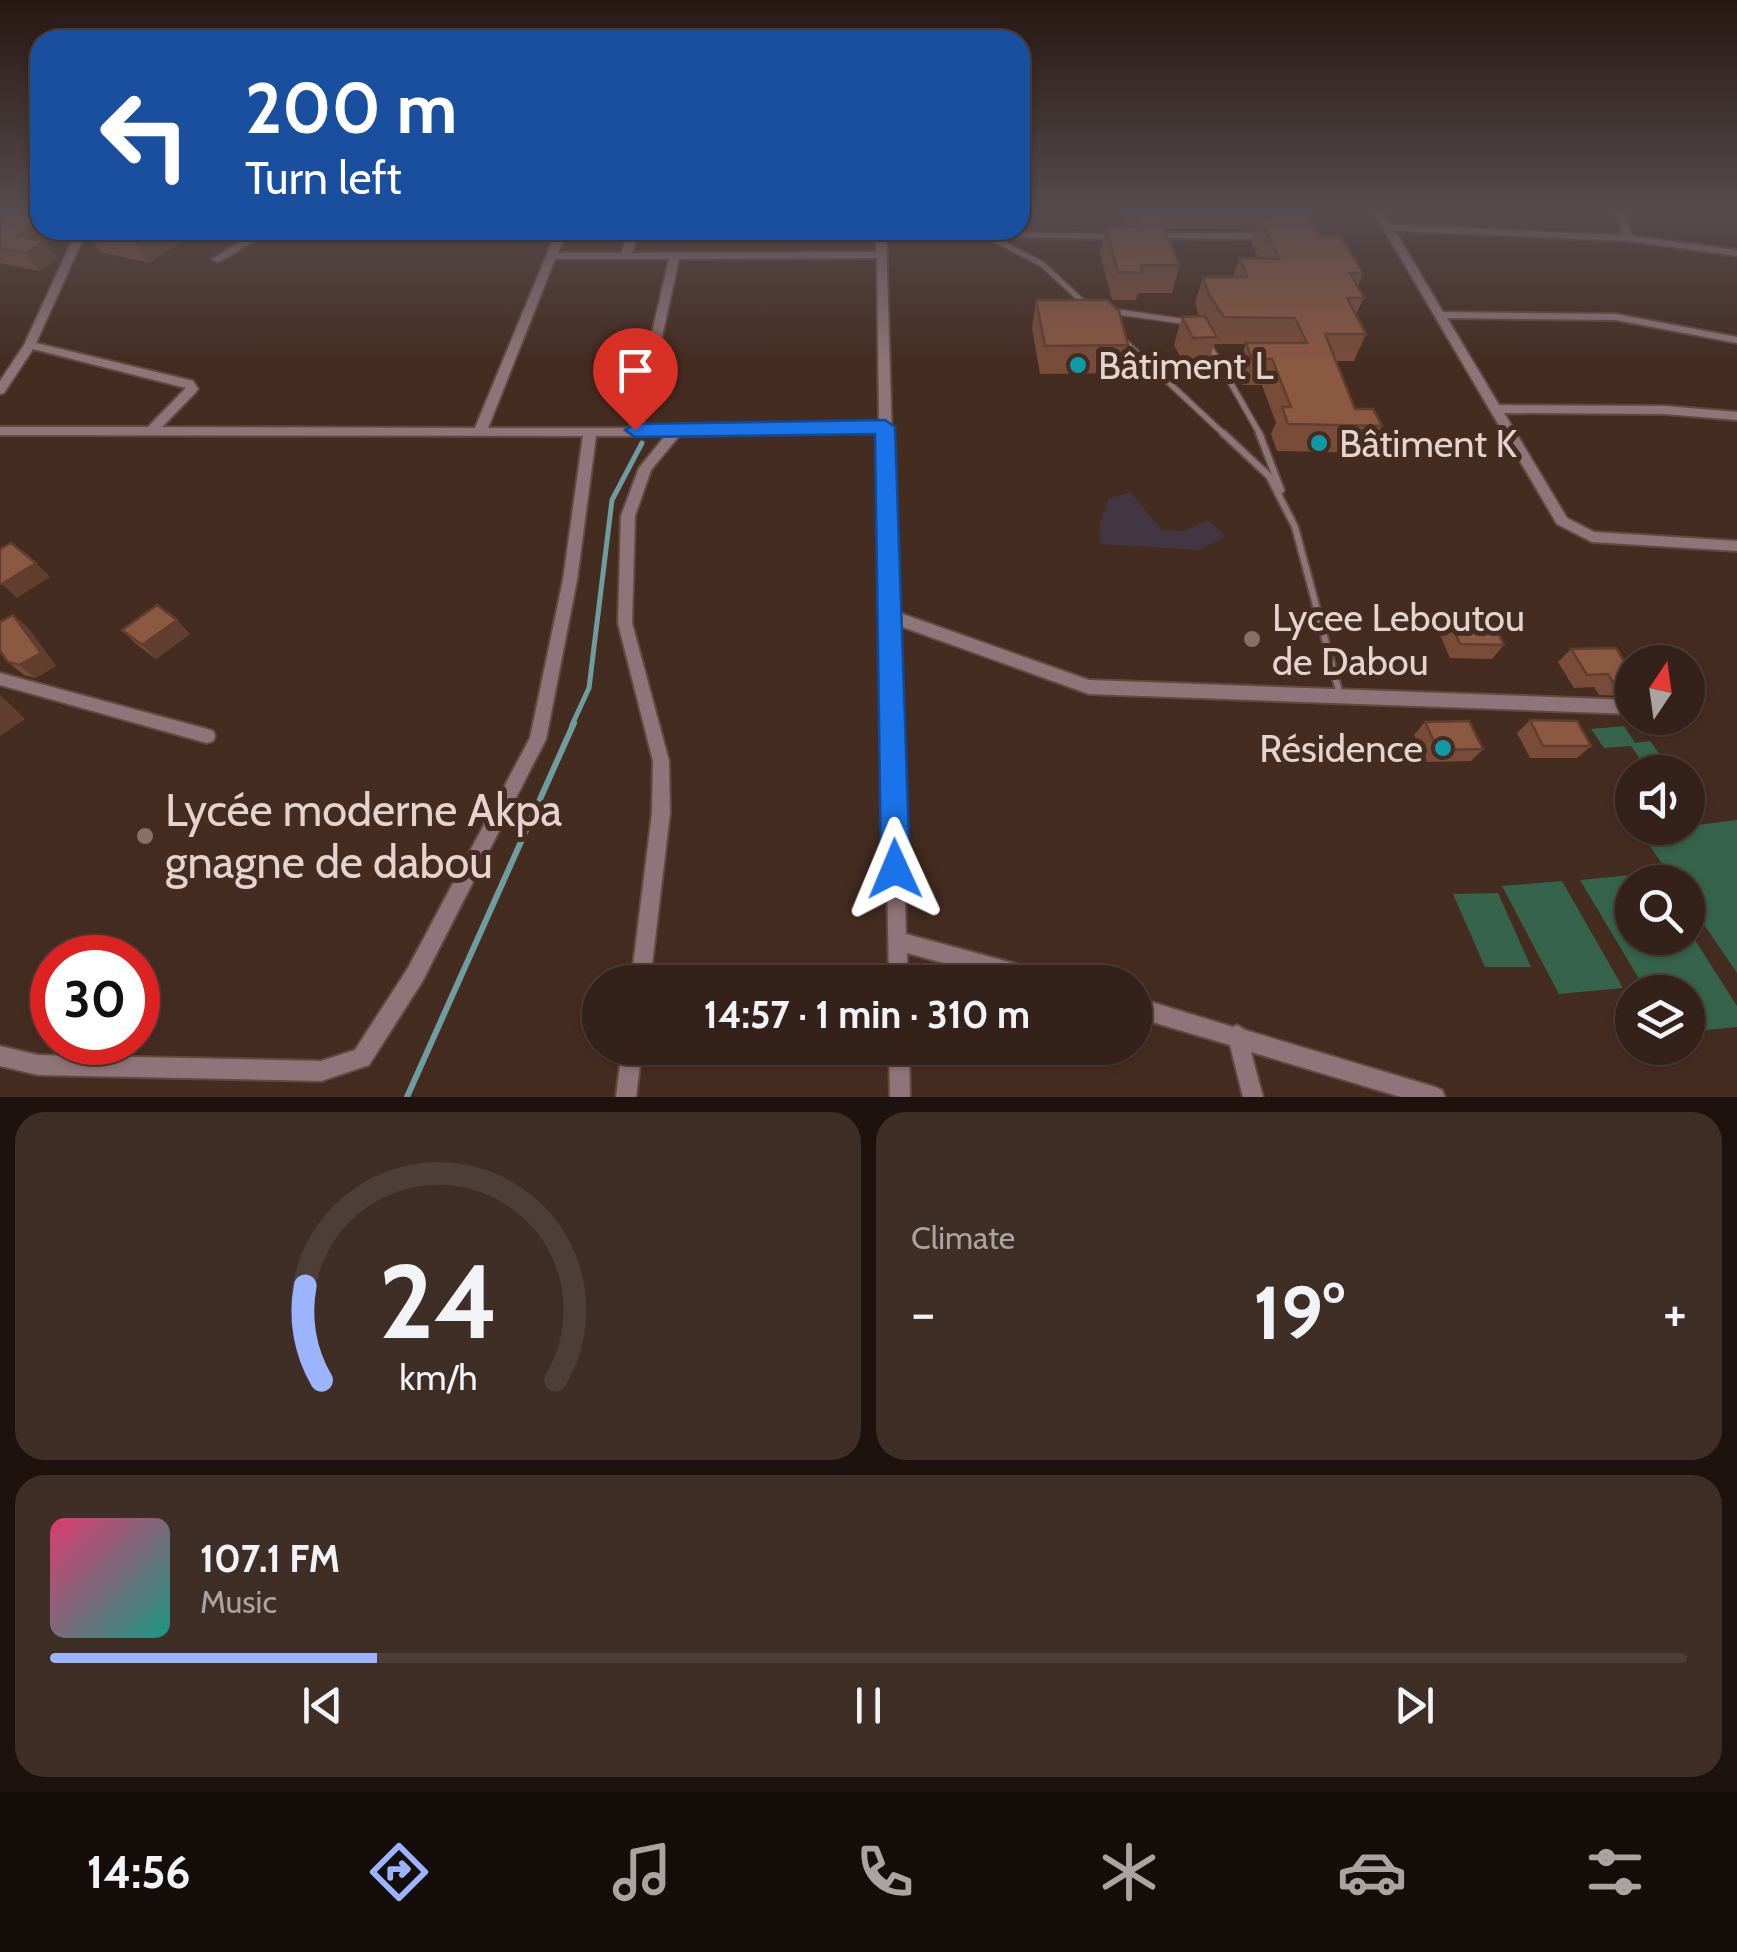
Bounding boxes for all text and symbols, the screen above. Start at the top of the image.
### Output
text: 200 m [245,65,457,151]
icon: left [80,70,210,200]
text: Turn left [245,151,402,205]
pin [593,328,678,431]
place label: Bâtiment L [1098,342,1274,389]
icon: arrive [608,343,663,398]
marker: Bâtiment L [1067,354,1089,376]
place label: Bâtiment K [1339,420,1517,467]
marker: Bâtiment K [1308,432,1330,454]
place label: Lycee Leboutou de Dabou [1272,594,1525,685]
marker: Lycee Leboutou de Dabou [1241,628,1263,650]
north arrow [1615,645,1705,735]
map controls [1615,645,1705,1065]
place label: Résidence [1259,725,1423,772]
marker: Résidence [1432,737,1454,759]
button: sound [1615,755,1705,845]
place label: Lycée moderne Akpa gnagne de dabou [165,783,562,889]
position arrow [843,817,947,921]
marker: Lycée moderne Akpa gnagne de dabou [134,825,156,847]
button: search [1615,865,1705,955]
speed limit sign: 30 [30,935,160,1065]
button: layers [1615,975,1705,1065]
text: 14:57 · 1 min · 310 m [704,991,1030,1038]
text: Climate [911,1218,1015,1257]
text: 24 [378,1238,498,1364]
text: 19° [1253,1267,1345,1358]
text: − [911,1279,935,1346]
text: + [1663,1279,1687,1346]
text: km/h [399,1356,477,1399]
text: 107.1 FM [200,1535,340,1582]
text: Music [200,1582,277,1621]
icon: previous [295,1678,350,1733]
icon: pause [841,1678,896,1733]
icon: next [1387,1678,1442,1733]
icon: directions [364,1837,434,1907]
icon: music [607,1837,677,1907]
icon: phone [850,1837,920,1907]
icon: climate [1094,1837,1164,1907]
icon: car [1337,1837,1407,1907]
icon: filters [1580,1837,1650,1907]
text: 14:56 [87,1845,191,1899]

